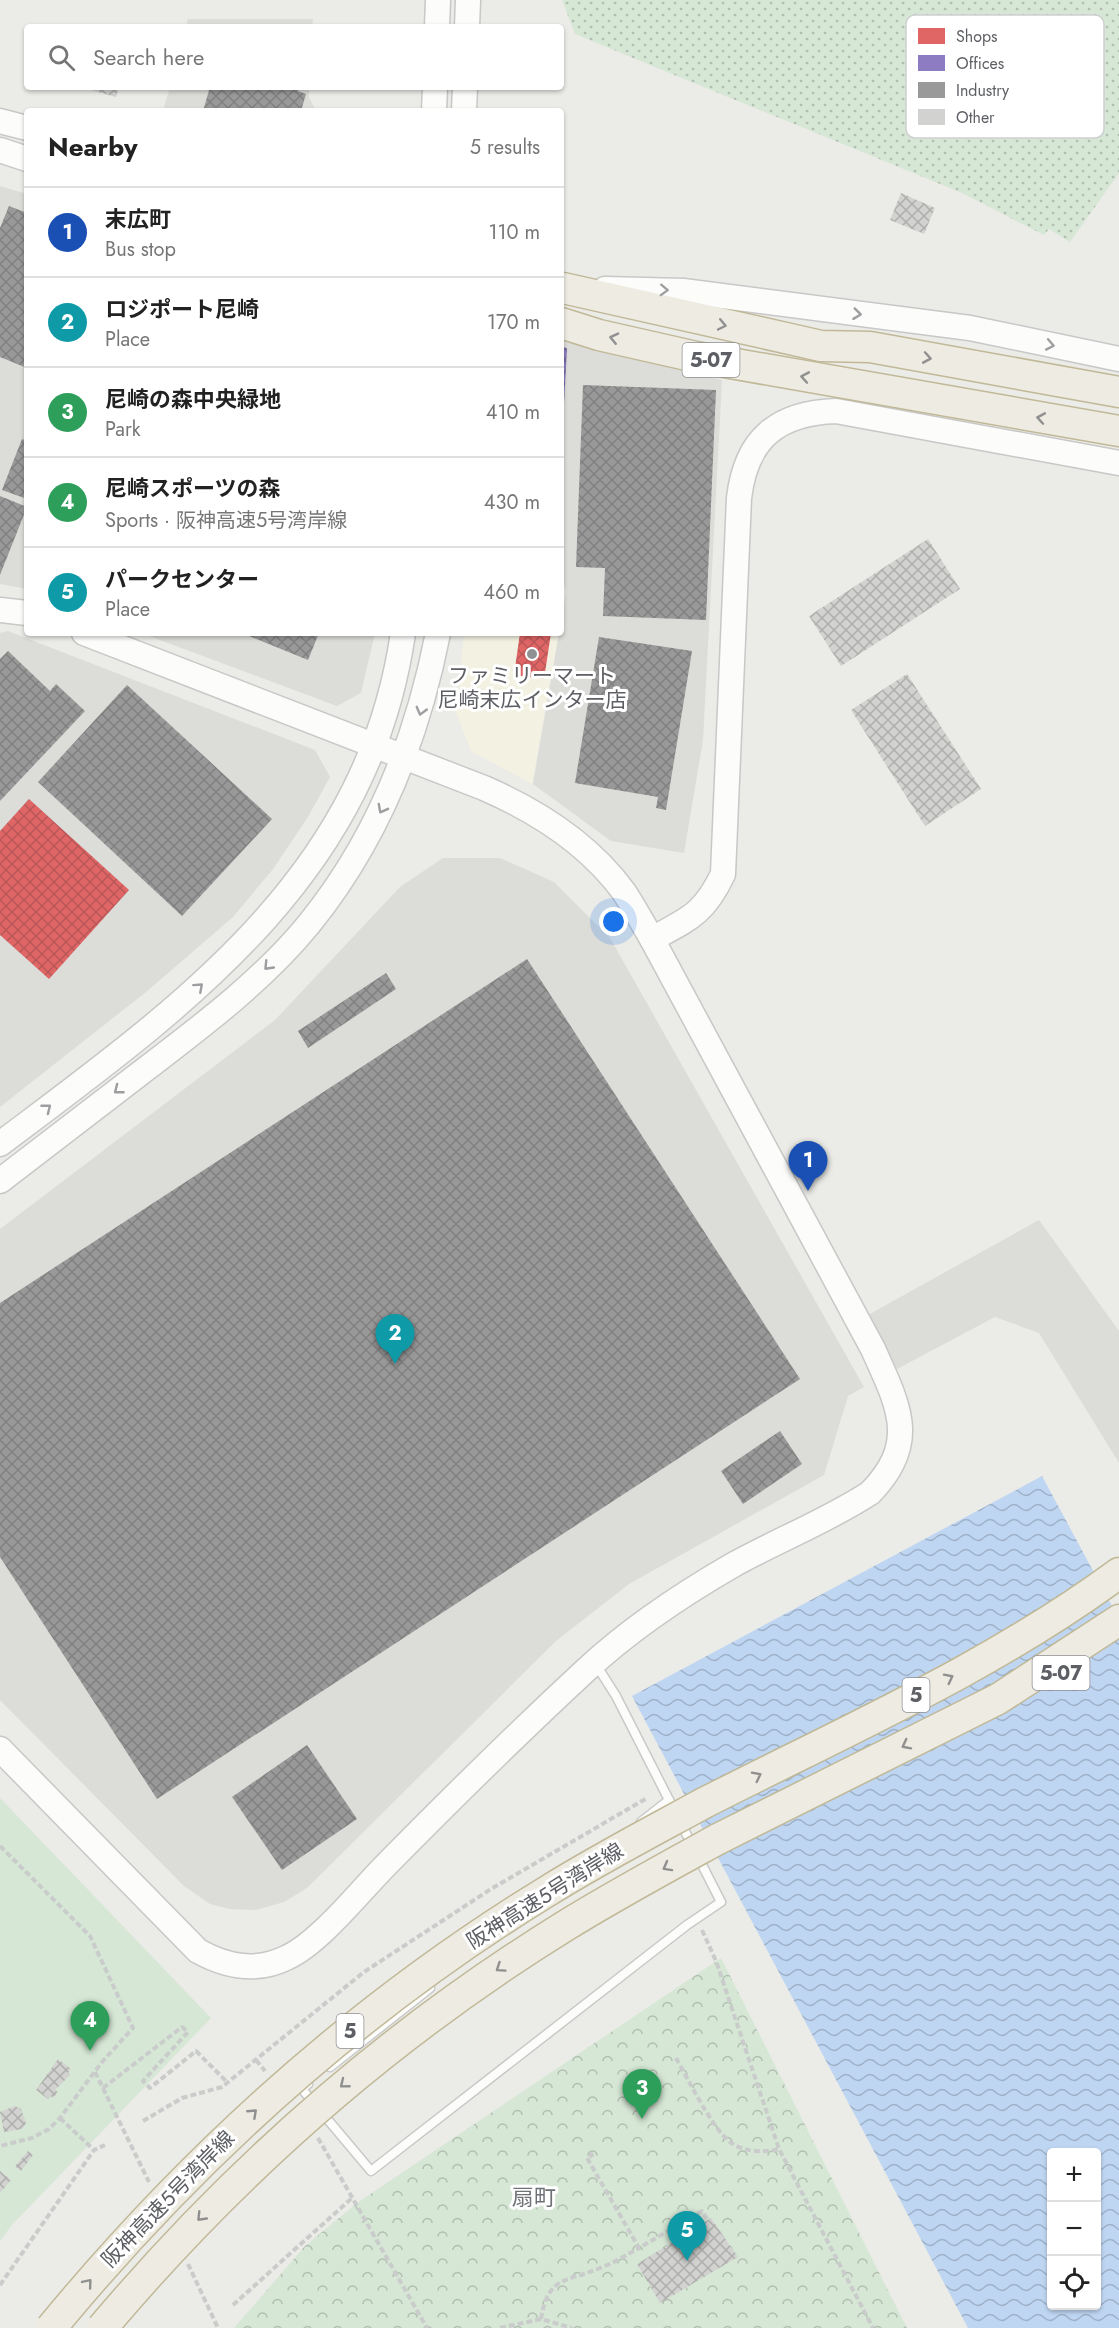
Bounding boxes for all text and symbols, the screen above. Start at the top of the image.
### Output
legend [906,15,1104,138]
search box [24,24,564,90]
text: Shops [956,25,997,48]
icon: search [45,41,78,74]
text: Search here [93,41,204,73]
text: Offices [956,52,1004,75]
text: Industry [956,79,1010,102]
text: Other [956,106,995,129]
text: Nearby [48,128,137,166]
text: 5 results [470,133,540,162]
text: 末広町 [105,203,171,235]
text: 1 [62,218,73,247]
text: 110 m [488,218,540,247]
text: Bus stop [105,235,176,264]
one-way arrow [659,284,668,297]
text: ロジポート尼崎 [105,293,259,325]
one-way arrow [852,307,862,319]
text: 2 [61,308,74,337]
text: 170 m [487,308,540,337]
one-way arrow [717,318,727,331]
text: Place [105,325,150,354]
one-way arrow [610,333,620,346]
one-way arrow [1044,337,1054,350]
road number: 5-07 [682,343,740,377]
one-way arrow [923,351,932,363]
one-way arrow [801,371,811,384]
text: 尼崎の森中央緑地 [105,383,281,415]
text: 3 [61,398,74,427]
text: 410 m [486,398,540,427]
one-way arrow [1036,412,1046,425]
text: Park [105,415,141,444]
text: 尼崎スポーツの森 [105,472,281,504]
text: 4 [61,488,74,517]
text: 430 m [484,488,540,517]
text: Sports · 阪神高速5号湾岸線 [105,506,347,535]
text: パークセンター [105,563,259,595]
text: 5 [61,578,74,607]
text: 460 m [483,578,540,607]
text: Place [105,595,150,624]
marker: ファミリーマート 尼崎末広インター店 [525,647,539,661]
place label: ファミリーマート 尼崎末広インター店 [438,661,627,715]
one-way arrow [416,705,428,715]
one-way arrow [378,803,389,813]
your location [599,907,628,936]
one-way arrow [265,959,276,970]
one-way arrow [192,983,203,994]
one-way arrow [114,1083,125,1094]
one-way arrow [40,1105,51,1116]
pin: 1 [788,1142,828,1191]
pin: 2 [376,1314,414,1364]
road number: 5-07 [1032,1656,1090,1690]
one-way arrow [943,1674,953,1685]
road number: 5 [902,1678,930,1712]
one-way arrow [901,1738,912,1749]
one-way arrow [750,1772,761,1784]
street label: 阪神高速5号湾岸線 [461,1836,629,1956]
one-way arrow [663,1860,674,1871]
one-way arrow [496,1961,507,1972]
pin: 4 [70,2002,110,2051]
road number: 5 [336,2014,364,2048]
pin: 3 [622,2070,662,2119]
one-way arrow [340,2077,351,2088]
one-way arrow [246,2109,257,2120]
street label: 阪神高速5号湾岸線 [95,2124,241,2274]
map controls [1047,2148,1101,2310]
button: + [1047,2148,1101,2202]
district label: 扇町 [512,2181,556,2213]
button: − [1047,2202,1101,2256]
one-way arrow [198,2209,209,2220]
pin: 5 [668,2212,706,2261]
button: locate [1047,2256,1101,2310]
one-way arrow [81,2279,92,2290]

